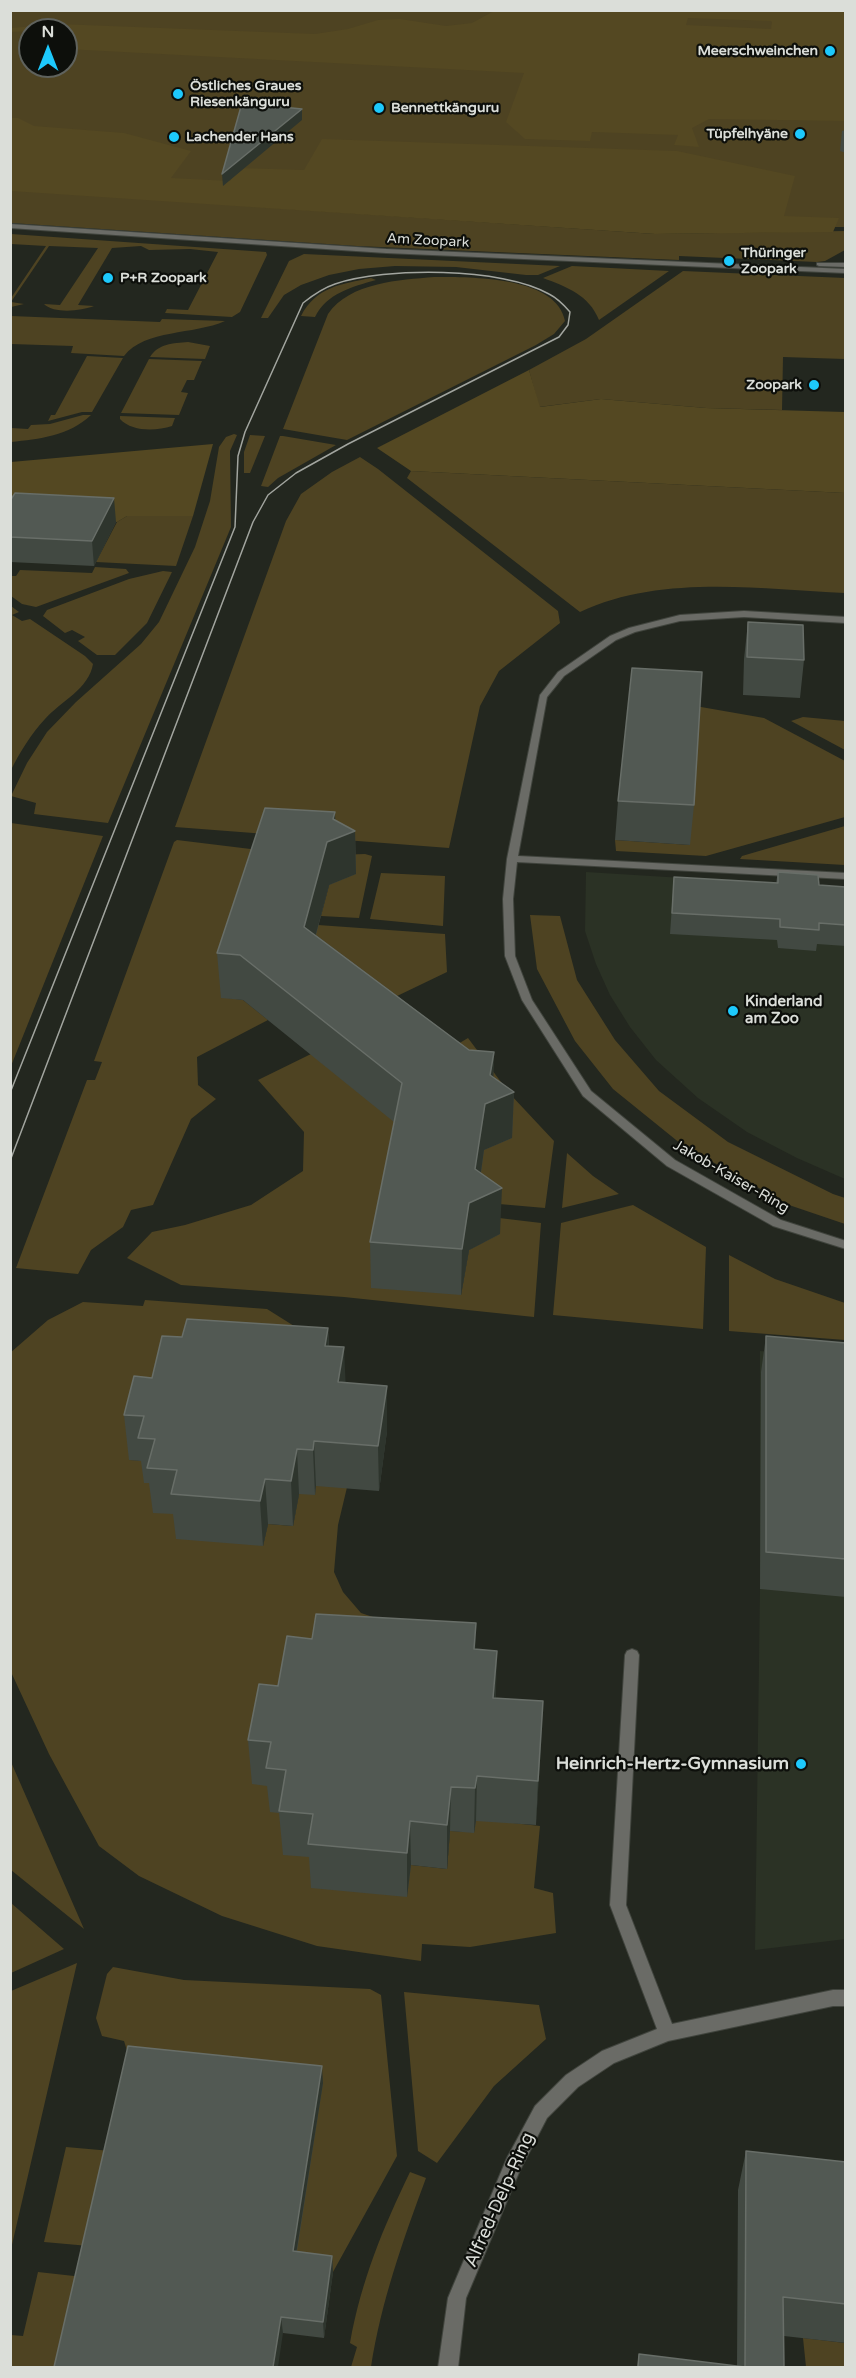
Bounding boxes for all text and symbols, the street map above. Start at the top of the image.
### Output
north arrow [18,18,78,78]
text: N [42,22,54,42]
place label: Meerschweinchen [698,43,818,59]
marker: Meerschweinchen [823,44,837,58]
place label: Östliches Graues Riesenkänguru [190,78,301,110]
marker: Östliches Graues Riesenkänguru [171,87,185,101]
place label: Bennettkänguru [391,100,499,116]
marker: Bennettkänguru [372,101,386,115]
place label: Tüpfelhyäne [707,126,788,142]
marker: Tüpfelhyäne [793,127,807,141]
place label: Lachender Hans [186,129,294,145]
marker: Lachender Hans [167,130,181,144]
street label: Am Zoopark [386,230,470,252]
place label: Thüringer Zoopark [741,245,806,278]
marker: Thüringer Zoopark [722,254,736,268]
place label: P+R Zoopark [120,270,207,286]
marker: P+R Zoopark [101,271,115,285]
place label: Zoopark [746,377,802,393]
marker: Zoopark [807,378,821,392]
place label: Kinderland am Zoo [745,993,822,1028]
marker: Kinderland am Zoo [726,1004,740,1018]
street label: Jakob-Kaiser-Ring [670,1136,792,1218]
place label: Heinrich-Hertz-Gymnasium [556,1753,789,1775]
marker: Heinrich-Hertz-Gymnasium [794,1757,808,1771]
street label: Alfred-Delp-Ring [461,2129,539,2271]

